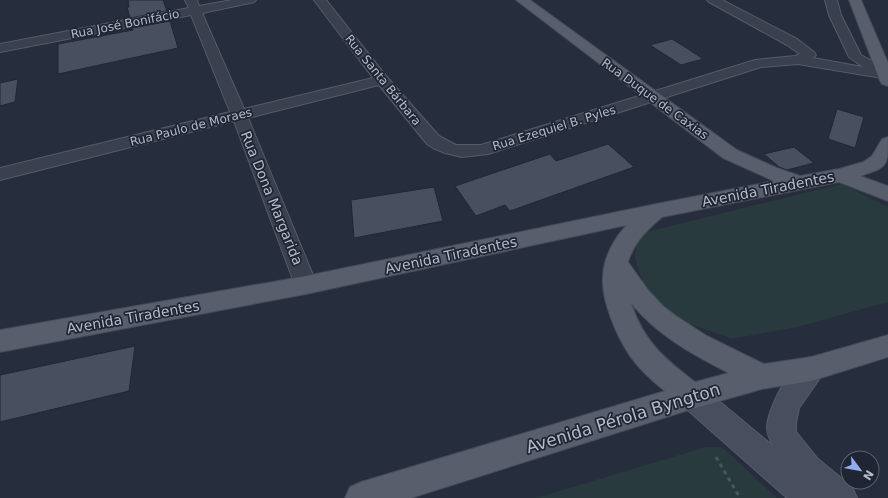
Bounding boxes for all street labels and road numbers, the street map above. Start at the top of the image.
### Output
street label: Rua José Bonifácio [70,7,180,41]
street label: Rua Santa Bárbara [342,32,424,128]
street label: Rua Duque de Caxias [599,56,711,142]
street label: Rua Ezequiel B. Pyles [491,103,617,153]
street label: Rua Paulo de Moraes [129,105,253,149]
street label: Rua Dona Margarida [238,129,306,267]
street label: Avenida Tiradentes [700,168,836,210]
street label: Avenida Tiradentes [384,233,518,277]
street label: Avenida Tiradentes [65,297,201,337]
street label: Avenida Pérola Byngton [523,379,723,457]

